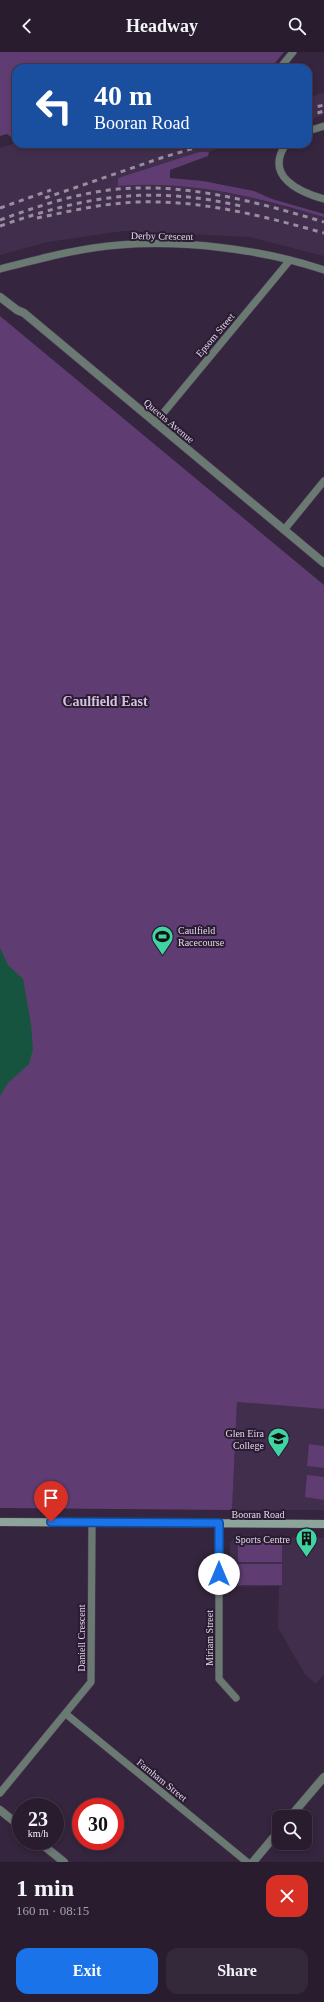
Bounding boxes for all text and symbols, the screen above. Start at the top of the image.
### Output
icon: back [16,15,38,37]
icon: search [286,15,308,37]
text: Headway [126,16,198,36]
icon: left [28,80,80,132]
text: 40 m [94,80,152,111]
text: Booran Road [94,113,189,133]
street label: Derby Crescent [131,230,194,242]
street label: Epsom Street [194,311,237,359]
street label: Queens Avenue [142,397,197,446]
district label: Caulfield East [62,694,148,709]
sports icon: Caulfield Racecourse [149,923,175,956]
place label: Caulfield Racecourse [178,925,225,948]
school or university icon: Glen Eira College [266,1426,292,1459]
place label: Glen Eira College [225,1428,265,1451]
pin [34,1481,68,1522]
icon: arrive [40,1487,62,1509]
street label: Booran Road [231,1509,285,1520]
building icon: Sports Centre [293,1526,319,1559]
place label: Sports Centre [235,1534,291,1545]
position arrow [198,1553,240,1595]
street label: Daniell Crescent [76,1604,87,1671]
street label: Miriam Street [204,1610,215,1666]
street label: Farnham Street [135,1756,189,1804]
speed limit sign: 30 [72,1798,124,1850]
text: 23 [28,1808,48,1830]
map controls [272,1810,312,1850]
button: search [272,1810,312,1850]
text: km/h [28,1828,48,1839]
text: 1 min [16,1875,74,1901]
button: close [266,1875,308,1917]
text: 160 m · 08:15 [16,1903,89,1918]
button: Exit [16,1948,158,1994]
button: Share [166,1948,308,1994]

